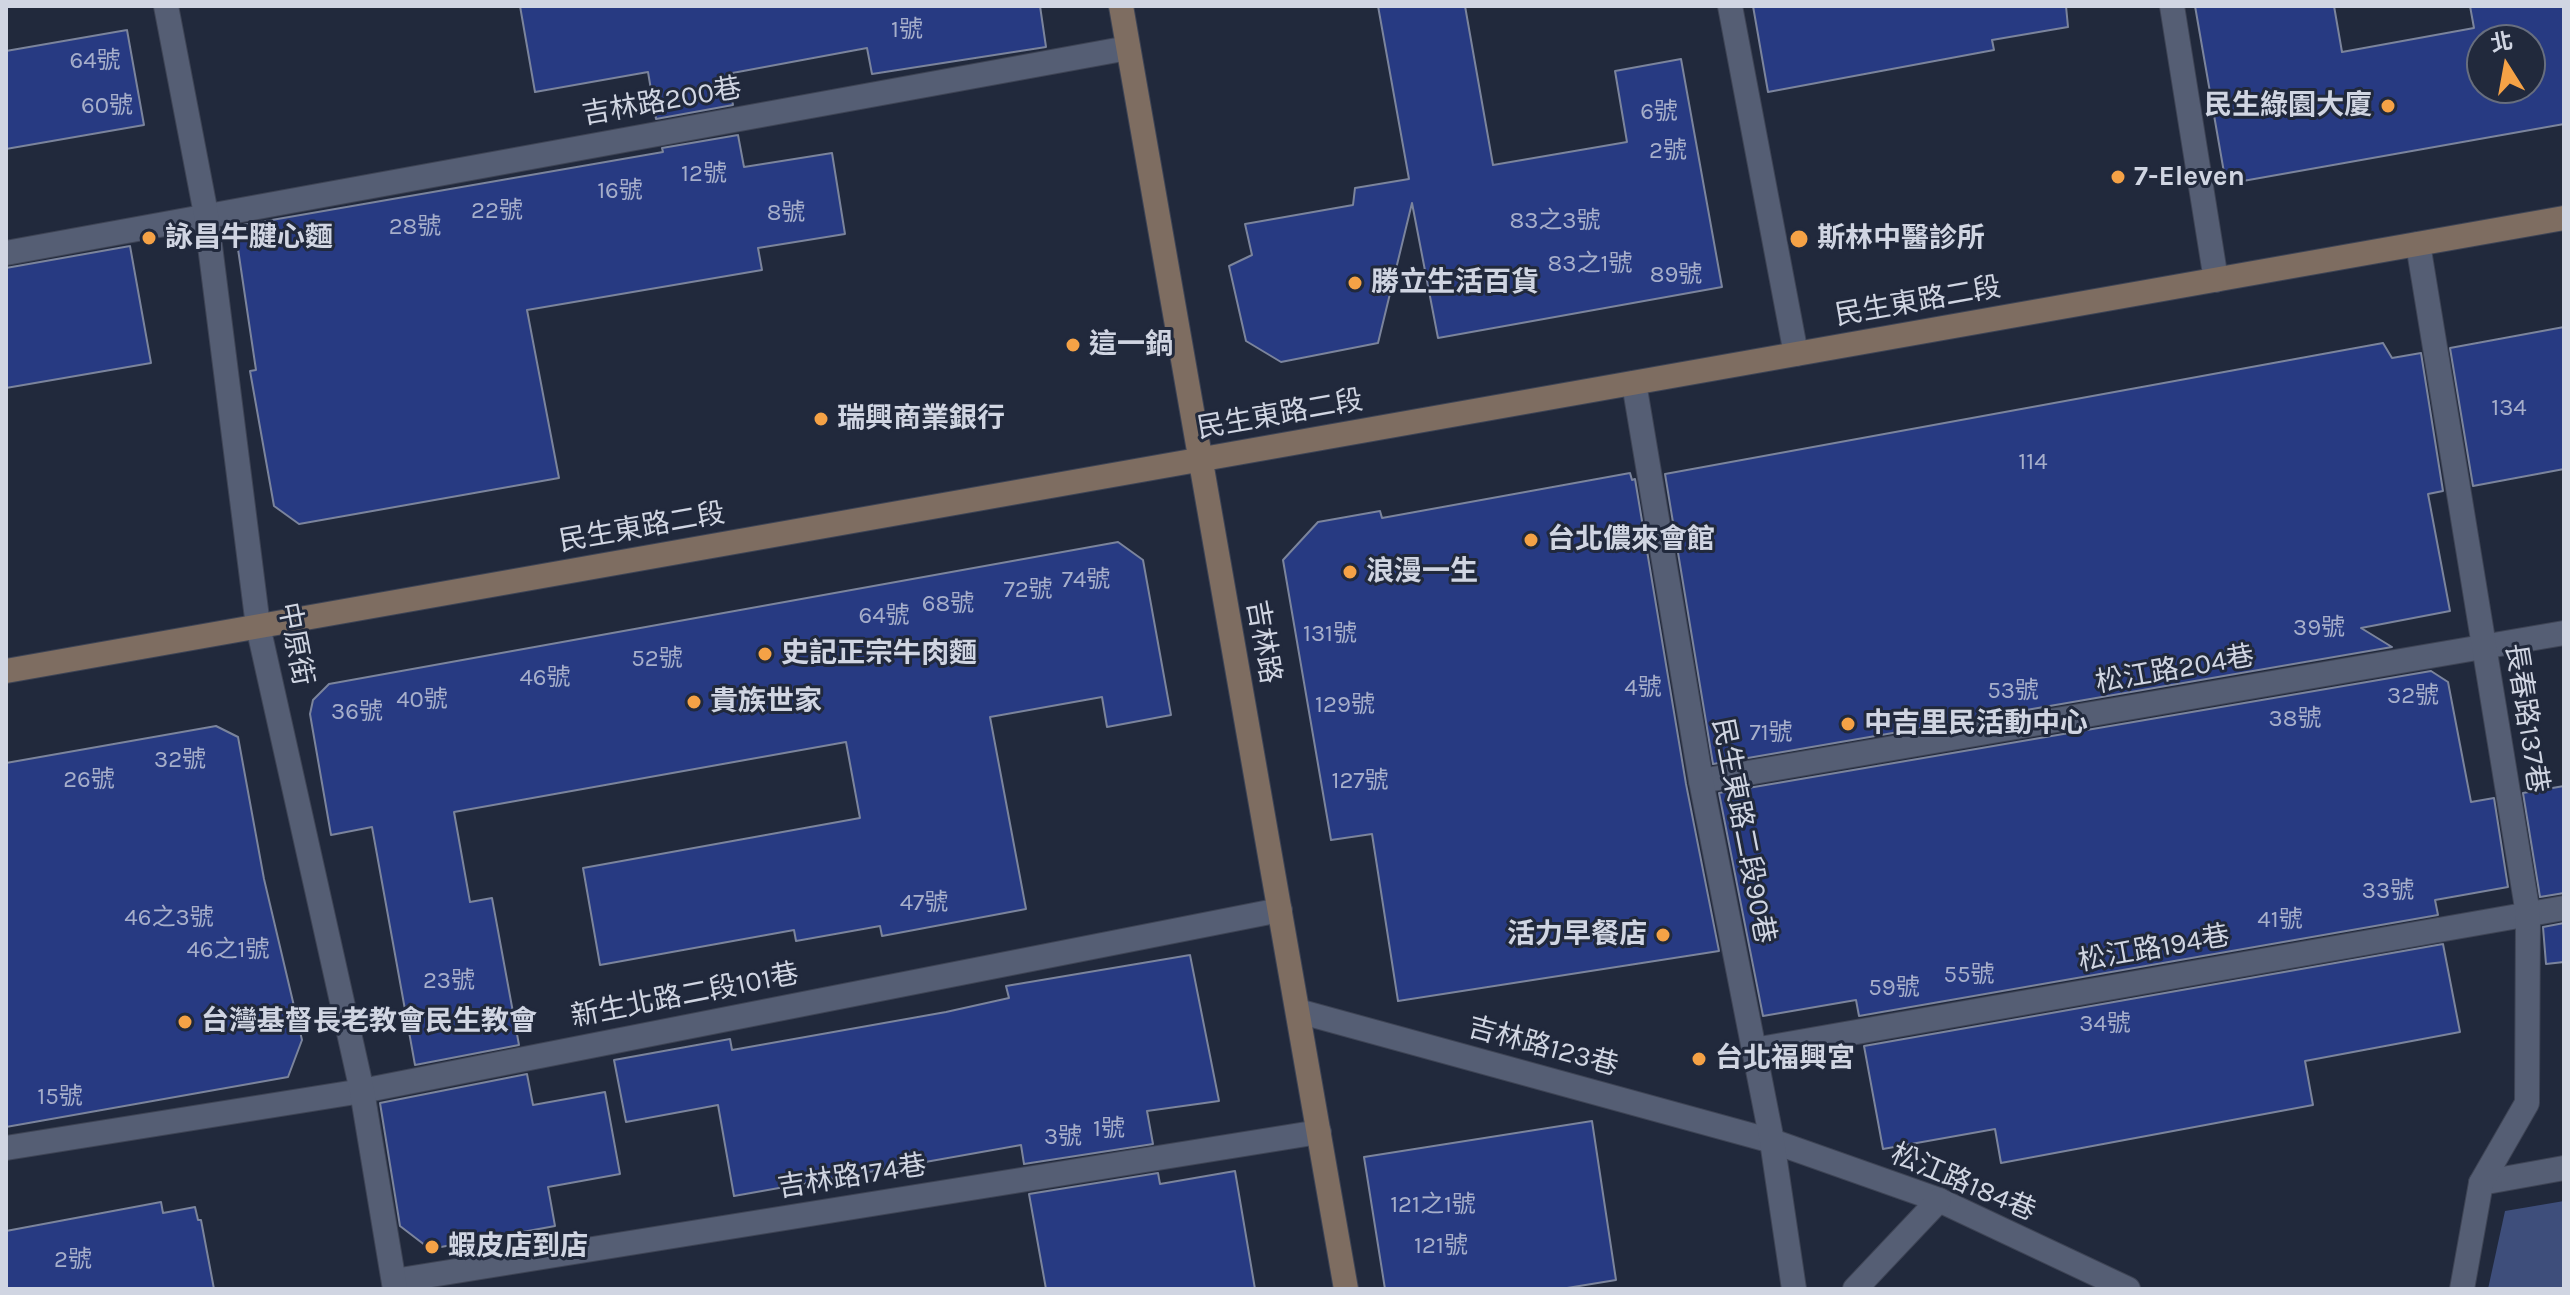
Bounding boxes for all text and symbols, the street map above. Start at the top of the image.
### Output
house number: 1號 [891,16,923,44]
north arrow [2466,24,2546,104]
text: 北 [2489,28,2515,57]
house number: 64號 [69,47,121,75]
street label: 吉林路200巷 [580,71,744,133]
place label: 民生綠園大廈 [2204,89,2372,123]
house number: 60號 [81,92,133,120]
marker: 民生綠園大廈 [2379,97,2397,115]
house number: 6號 [1640,98,1678,126]
house number: 2號 [1649,137,1687,165]
house number: 12號 [681,160,727,188]
place label: 7-Eleven [2134,160,2245,194]
marker: 7-Eleven [2109,168,2127,186]
house number: 16號 [597,177,643,205]
house number: 22號 [471,197,523,225]
house number: 8號 [767,199,805,227]
house number: 83之3號 [1509,207,1601,235]
house number: 28號 [389,213,441,241]
place label: 詠昌牛腱心麵 [165,221,333,255]
place label: 斯林中醫診所 [1817,222,1985,256]
marker: 斯林中醫診所 [1788,228,1810,250]
marker: 詠昌牛腱心麵 [140,229,158,247]
house number: 83之1號 [1548,250,1632,278]
house number: 89號 [1650,261,1702,289]
place label: 勝立生活百貨 [1371,266,1539,300]
street label: 民生東路二段 [1832,271,2004,333]
marker: 勝立生活百貨 [1346,274,1364,292]
place label: 這一鍋 [1089,328,1173,362]
marker: 這一鍋 [1064,336,1082,354]
street label: 民生東路二段 [1194,384,1366,446]
house number: 134 [2491,394,2527,422]
place label: 瑞興商業銀行 [837,402,1005,436]
marker: 瑞興商業銀行 [812,410,830,428]
house number: 114 [2018,448,2048,476]
street label: 民生東路二段 [556,497,728,559]
place label: 台北儂來會館 [1547,523,1715,557]
marker: 台北儂來會館 [1522,531,1540,549]
place label: 浪漫一生 [1366,555,1478,589]
marker: 浪漫一生 [1341,563,1359,581]
house number: 74號 [1062,566,1110,594]
house number: 72號 [1003,576,1053,604]
house number: 68號 [922,590,974,618]
street label: 吉林路 [1239,598,1287,686]
street label: 中原街 [270,600,320,688]
house number: 64號 [858,602,910,630]
house number: 39號 [2293,614,2345,642]
house number: 131號 [1303,620,1357,648]
place label: 史記正宗牛肉麵 [781,637,977,671]
street label: 松江路204巷 [2093,640,2257,700]
street label: 長春路137巷 [2498,641,2554,795]
house number: 52號 [631,645,683,673]
marker: 史記正宗牛肉麵 [756,645,774,663]
house number: 46號 [519,664,571,692]
house number: 4號 [1624,674,1662,702]
house number: 53號 [1987,677,2039,705]
house number: 32號 [2387,682,2439,710]
place label: 貴族世家 [710,685,822,719]
house number: 40號 [396,686,448,714]
house number: 129號 [1315,691,1375,719]
marker: 貴族世家 [685,693,703,711]
house number: 36號 [331,698,383,726]
house number: 38號 [2269,705,2321,733]
place label: 中吉里民活動中心 [1864,707,2088,741]
street label: 民生東路二段90巷 [1705,715,1781,947]
marker: 中吉里民活動中心 [1839,715,1857,733]
house number: 71號 [1749,719,1793,747]
house number: 32號 [154,746,206,774]
house number: 26號 [63,766,115,794]
house number: 127號 [1331,767,1389,795]
house number: 33號 [2362,877,2414,905]
house number: 47號 [900,889,948,917]
house number: 46之3號 [124,904,214,932]
house number: 41號 [2257,906,2303,934]
place label: 活力早餐店 [1507,918,1647,952]
street label: 松江路194巷 [2076,919,2232,979]
marker: 活力早餐店 [1654,926,1672,944]
house number: 46之1號 [186,936,270,964]
street label: 新生北路二段101巷 [568,957,802,1035]
house number: 55號 [1943,961,1995,989]
house number: 23號 [423,967,475,995]
house number: 59號 [1868,974,1920,1002]
place label: 台灣基督長老教會民生教會 [201,1005,537,1039]
house number: 34號 [2079,1010,2131,1038]
street label: 吉林路123巷 [1464,1011,1622,1083]
marker: 台灣基督長老教會民生教會 [176,1013,194,1031]
place label: 台北福興宮 [1715,1042,1855,1076]
marker: 台北福興宮 [1690,1050,1708,1068]
house number: 15號 [37,1083,83,1111]
house number: 1號 [1093,1115,1125,1143]
house number: 3號 [1044,1123,1082,1151]
street label: 松江路184巷 [1886,1137,2040,1229]
street label: 吉林路174巷 [775,1149,929,1205]
house number: 121之1號 [1390,1191,1476,1219]
place label: 蝦皮店到店 [448,1230,588,1264]
house number: 121號 [1414,1232,1468,1260]
marker: 蝦皮店到店 [423,1238,441,1256]
house number: 2號 [54,1246,92,1274]

